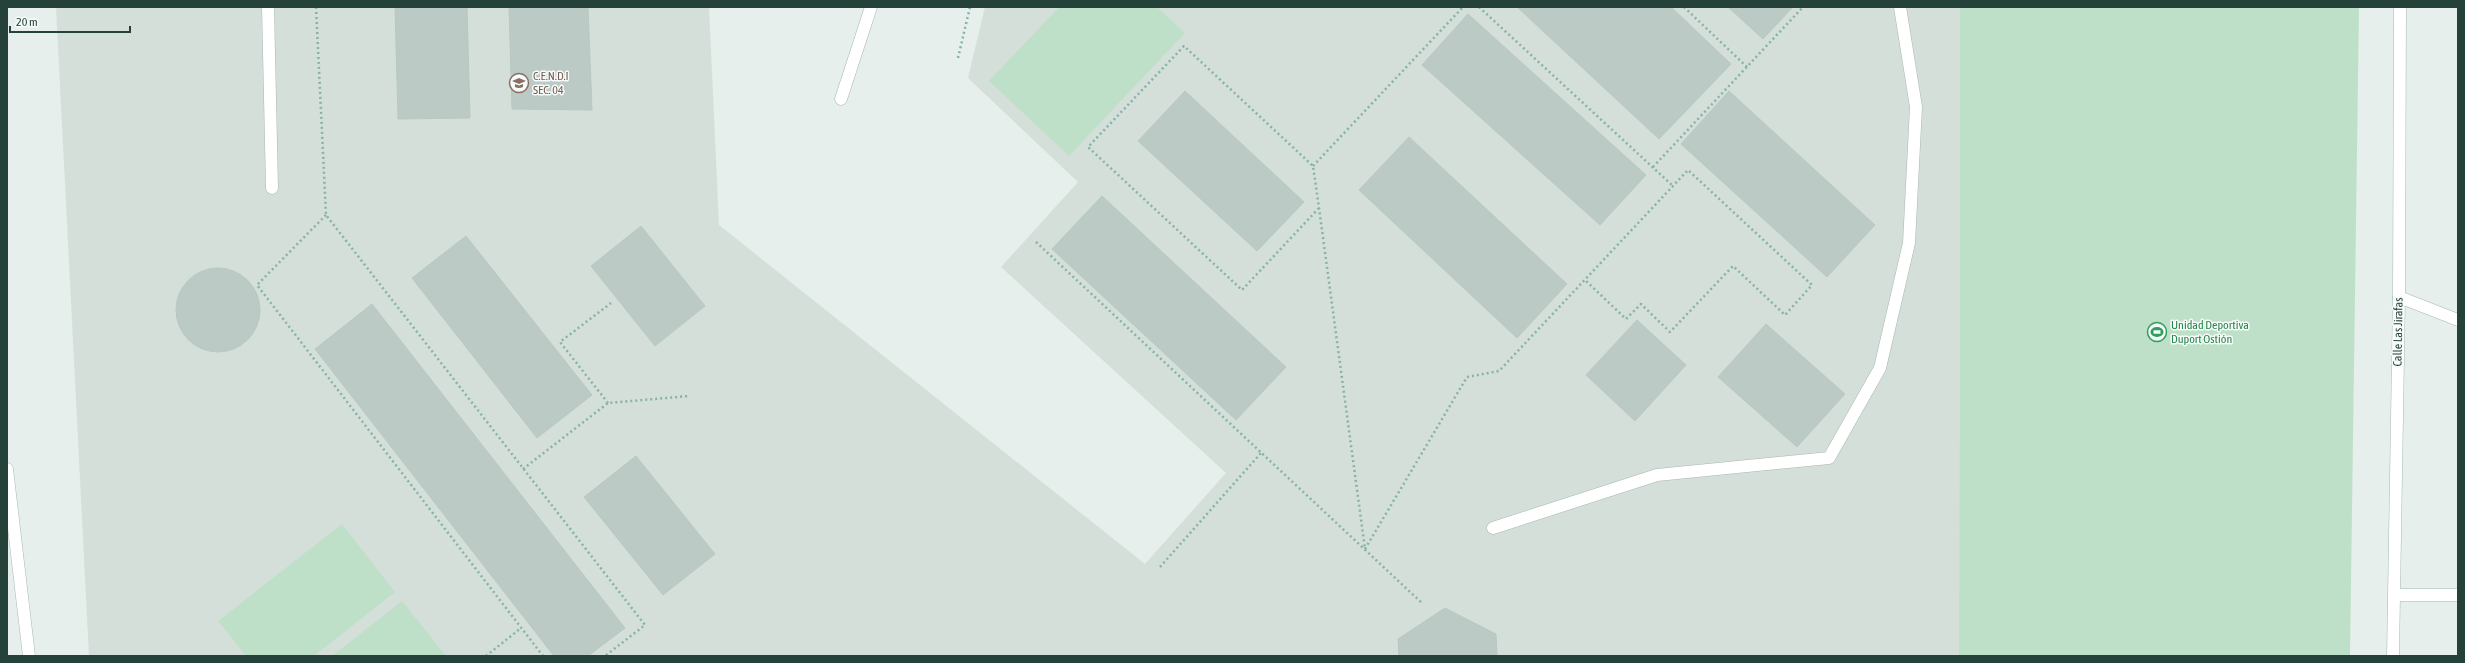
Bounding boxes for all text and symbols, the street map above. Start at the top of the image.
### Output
scale bar [10,8,130,34]
text: 20 m [16,15,38,29]
place label: C.E.N.D.I SEC. 04 [533,69,569,97]
school or university icon: C.E.N.D.I SEC. 04 [508,72,530,94]
street label: Calle Las Jirafas [2390,297,2406,367]
place label: Unidad Deportiva Duport Ostión [2171,318,2249,346]
sports icon: Unidad Deportiva Duport Ostión [2146,321,2168,343]

